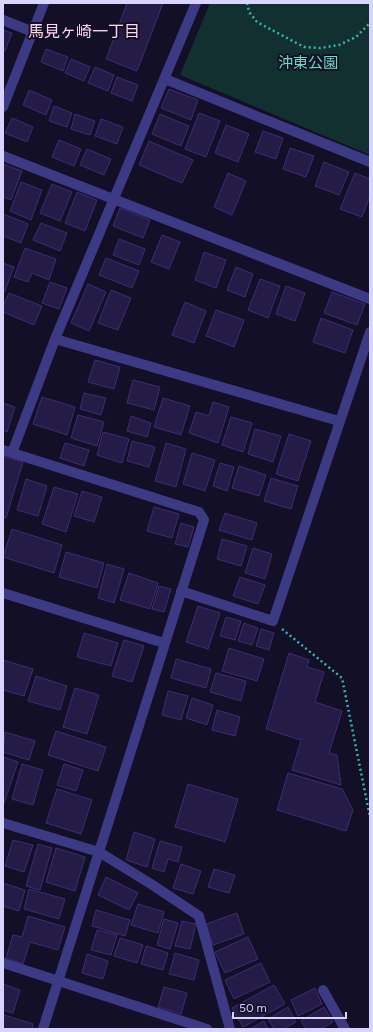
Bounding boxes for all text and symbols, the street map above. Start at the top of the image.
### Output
district label: 馬見ヶ崎一丁目 [28,22,140,41]
park label: 沖東公園 [278,54,338,72]
scale bar [233,994,346,1020]
text: 50 m [239,1001,267,1015]

